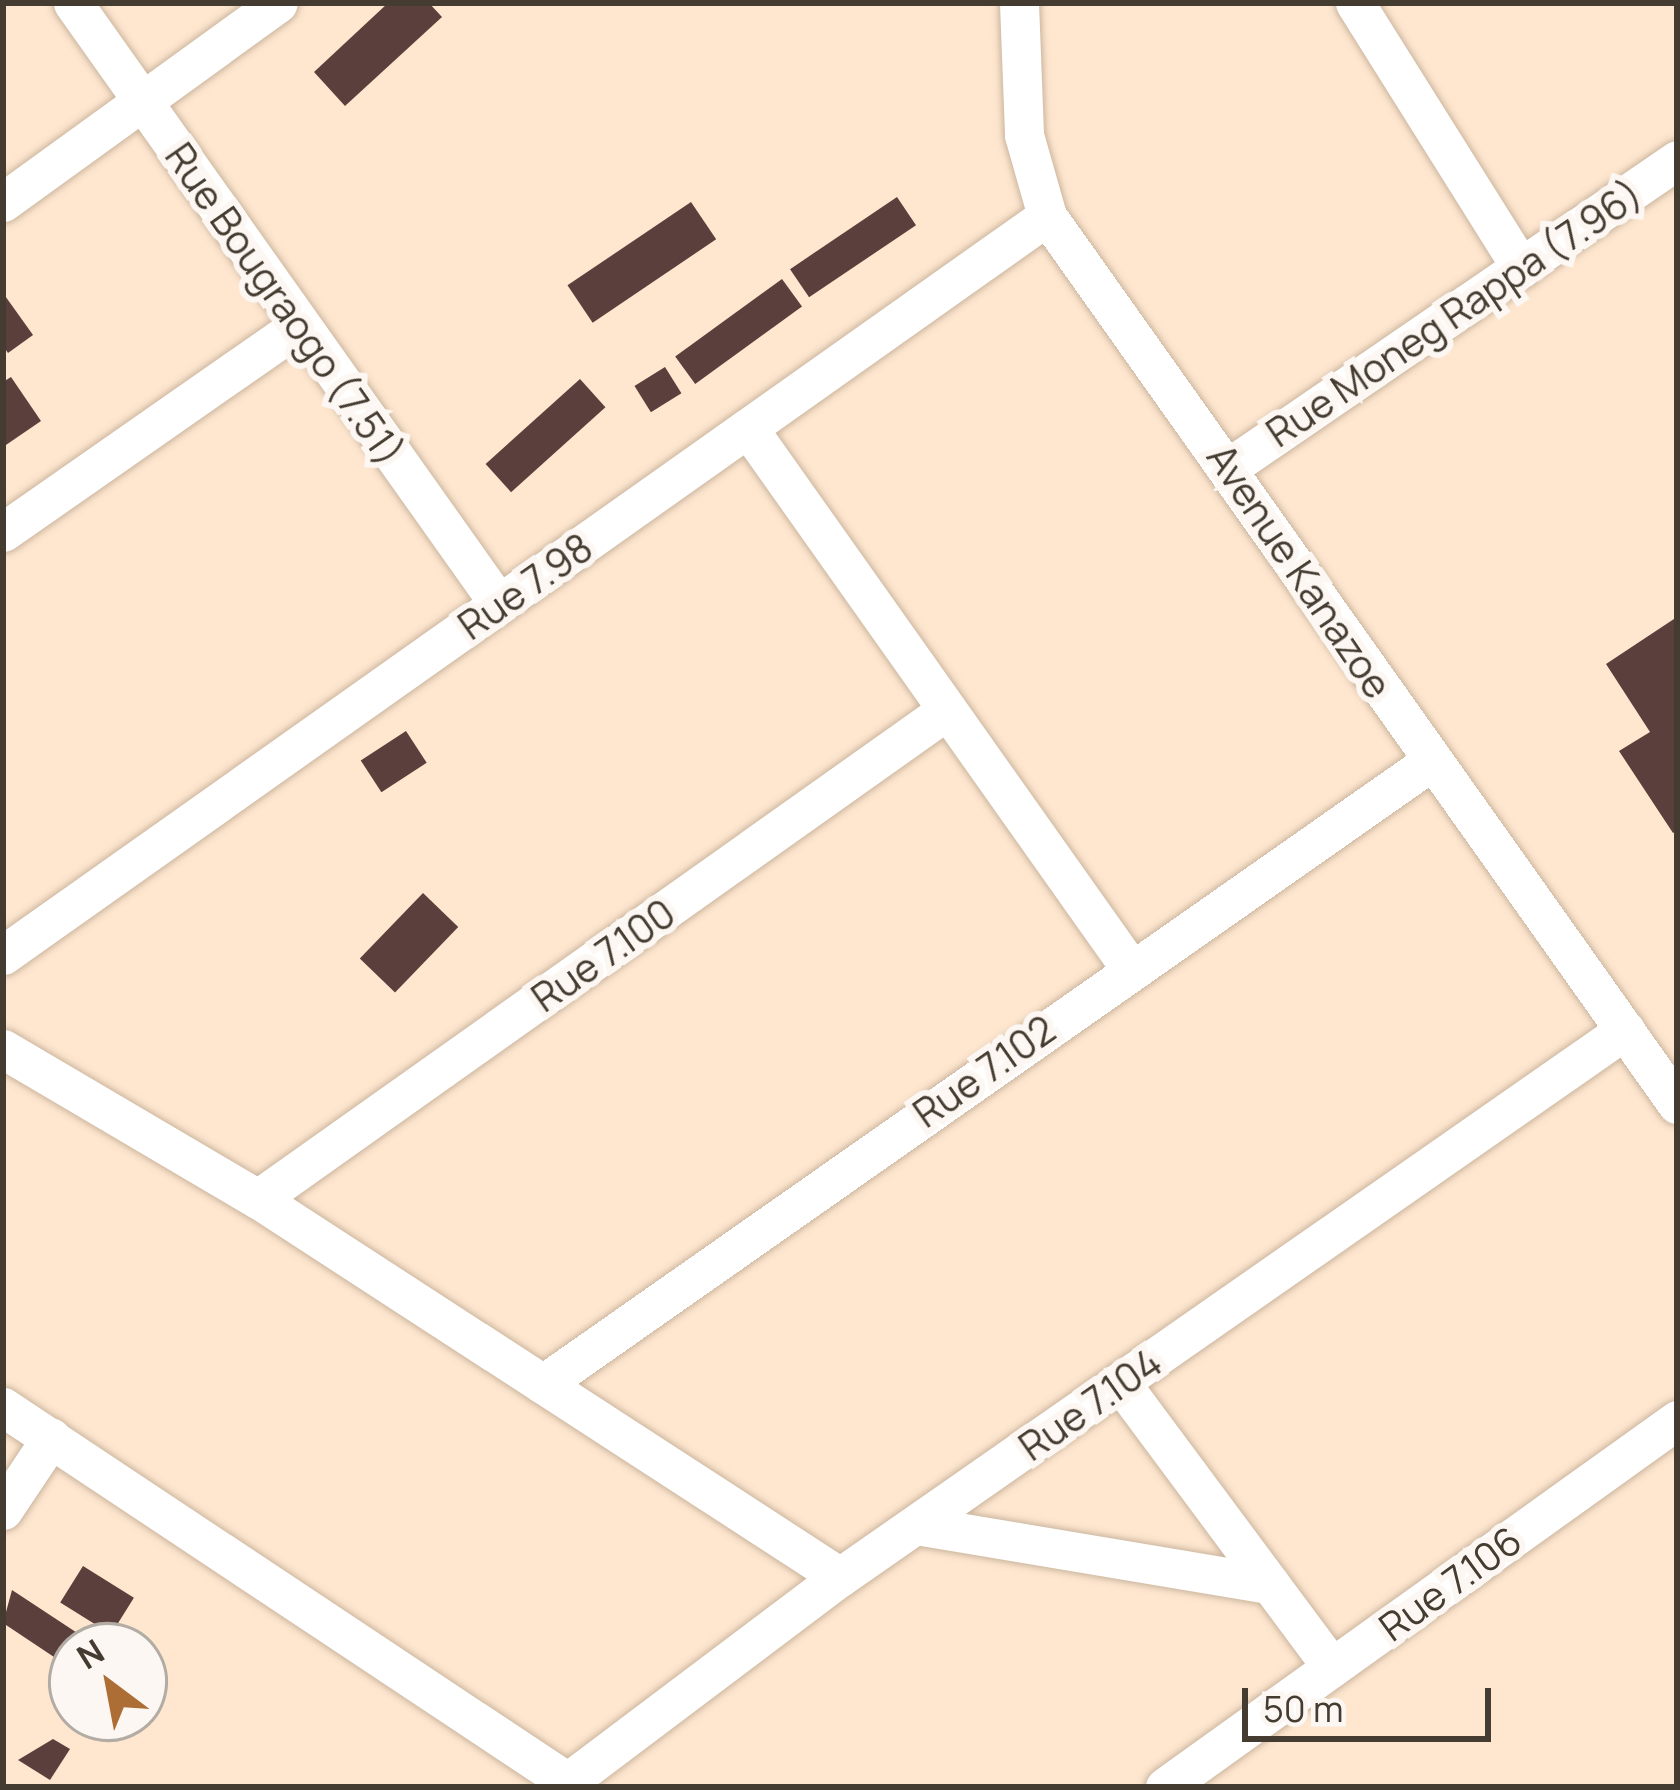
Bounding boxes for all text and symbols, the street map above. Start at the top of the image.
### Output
street label: Rue Bougraogo (7.51) [156,134,414,474]
street label: Rue Moneg Rappa (7.96) [1258,170,1650,456]
street label: Avenue Kanazoe [1198,435,1402,707]
street label: Rue 7.98 [449,523,601,649]
street label: Rue 7.100 [523,889,683,1021]
street label: Rue 7.102 [904,1005,1064,1137]
street label: Rue 7.104 [1010,1338,1170,1470]
street label: Rue 7.106 [1370,1516,1530,1650]
north arrow [48,1622,168,1742]
text: N [68,1628,112,1679]
scale bar [1248,1664,1497,1738]
text: 50 m [1263,1684,1343,1733]

